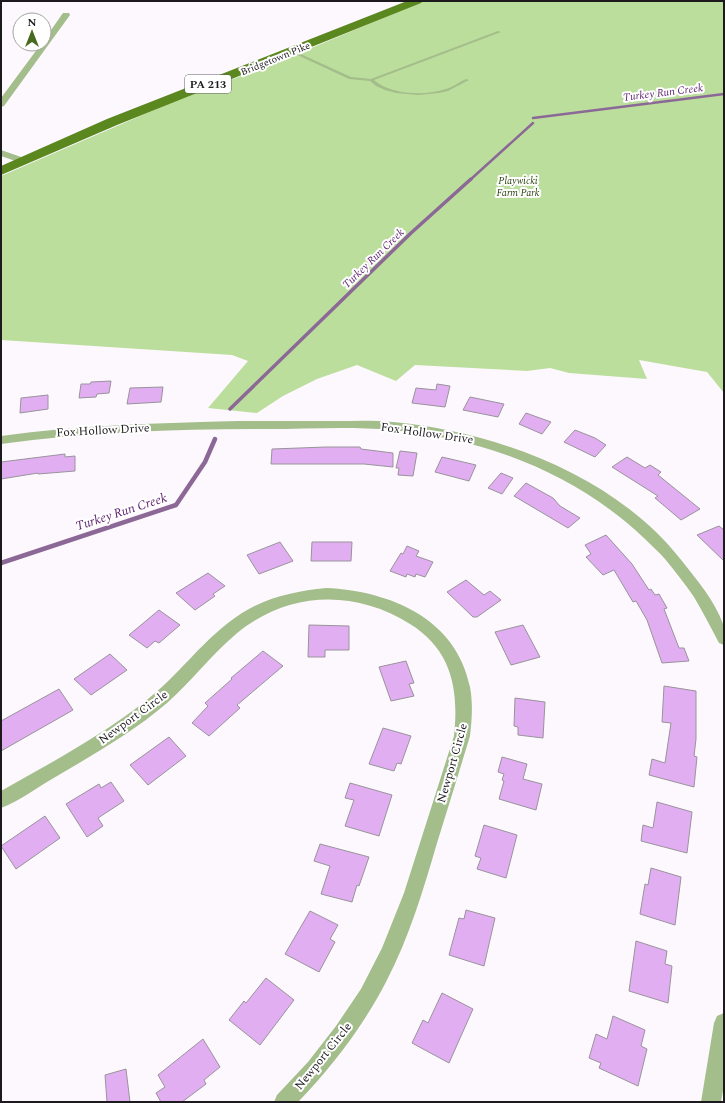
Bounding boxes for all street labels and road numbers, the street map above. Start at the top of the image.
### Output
street label: Bridgetown Pike [238,38,313,80]
road number: PA 213 [185,75,231,93]
street label: Fox Hollow Drive [379,418,475,449]
street label: Fox Hollow Drive [56,419,150,442]
street label: Newport Circle [94,685,172,749]
street label: Newport Circle [432,721,473,805]
street label: Newport Circle [290,1018,357,1094]

